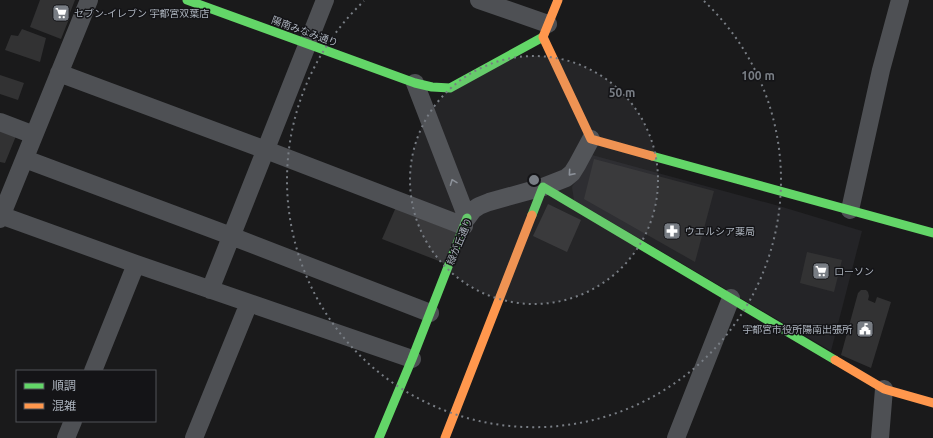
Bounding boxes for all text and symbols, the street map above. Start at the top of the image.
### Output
supermarket icon: セブン-イレブン 宇都宮双葉店 [51,3,71,23]
place label: セブン-イレブン 宇都宮双葉店 [74,8,209,19]
street label: 陽南みなみ通り [270,14,340,49]
text: 100 m [741,69,775,82]
text: 50 m [609,86,635,99]
one-way arrow [568,168,575,175]
centre of rings [527,173,541,187]
one-way arrow [449,178,457,185]
street label: 緑が丘通り [445,216,474,266]
pharmacy icon: ウエルシア薬局 [662,221,682,241]
place label: ウエルシア薬局 [685,226,755,237]
supermarket icon: ローソン [811,261,831,281]
place label: ローソン [834,266,874,277]
public building icon: 宇都宮市役所陽南出張所 [855,319,875,339]
place label: 宇都宮市役所陽南出張所 [742,324,852,335]
legend [16,370,156,422]
text: 順調 [52,379,76,392]
text: 混雑 [52,399,76,412]

